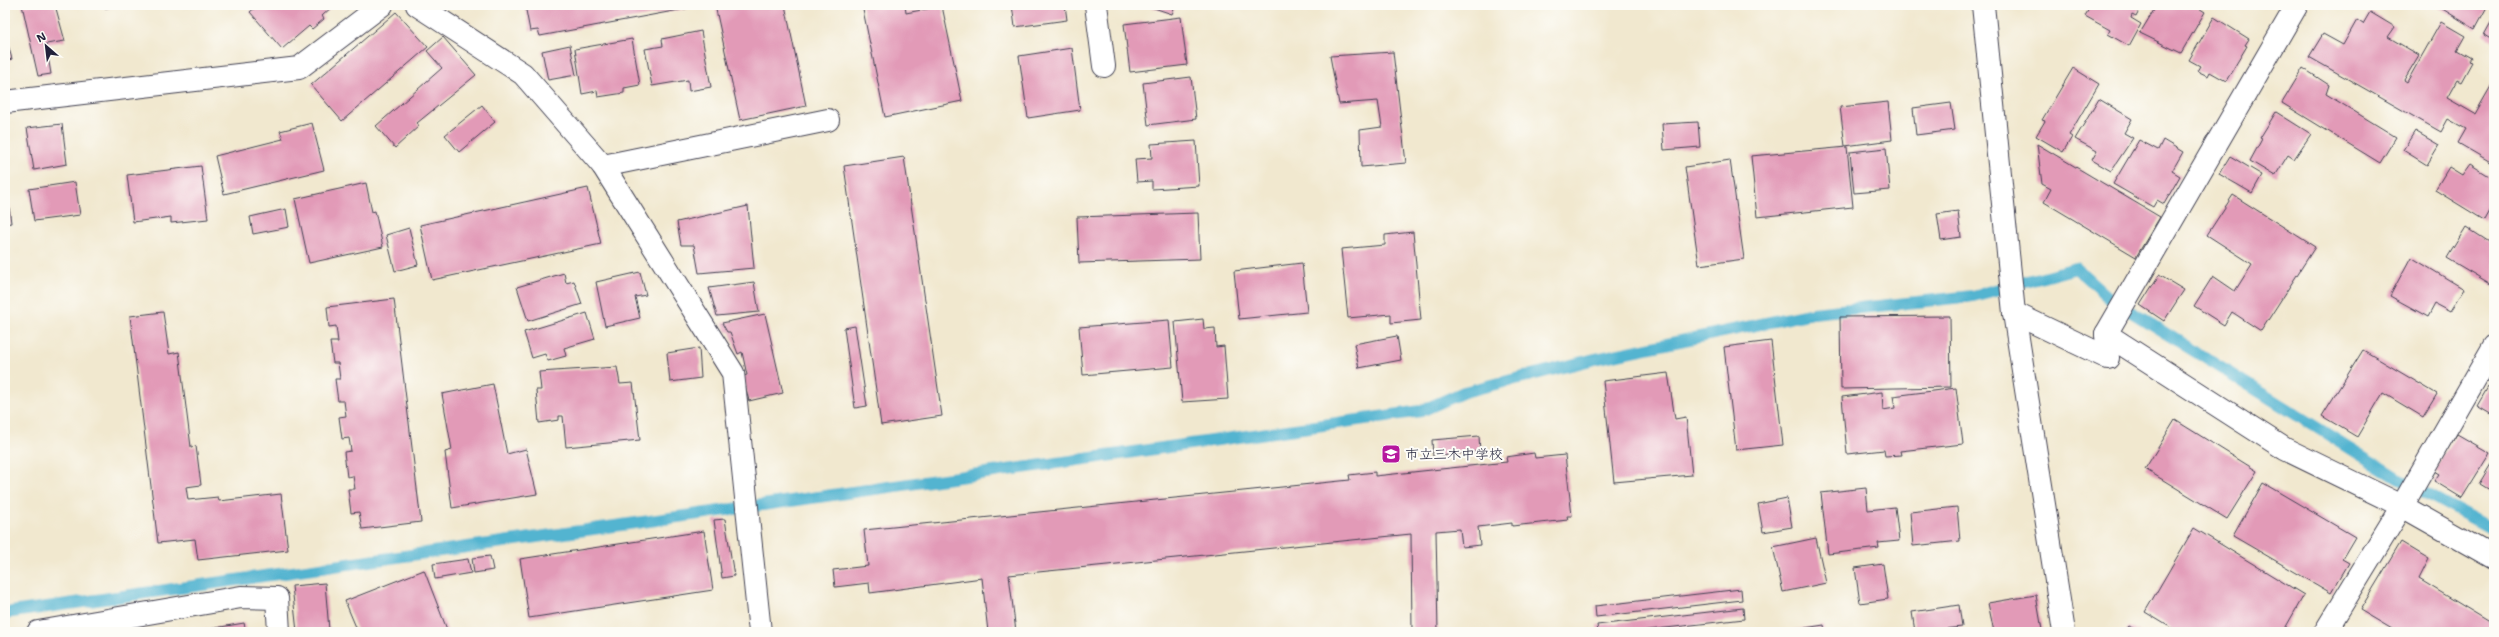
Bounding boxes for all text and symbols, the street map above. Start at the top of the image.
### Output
north arrow [26,26,66,66]
text: N [34,29,49,46]
school or university icon: 市立三木中学校 [1380,443,1402,465]
place label: 市立三木中学校 [1405,445,1503,463]

